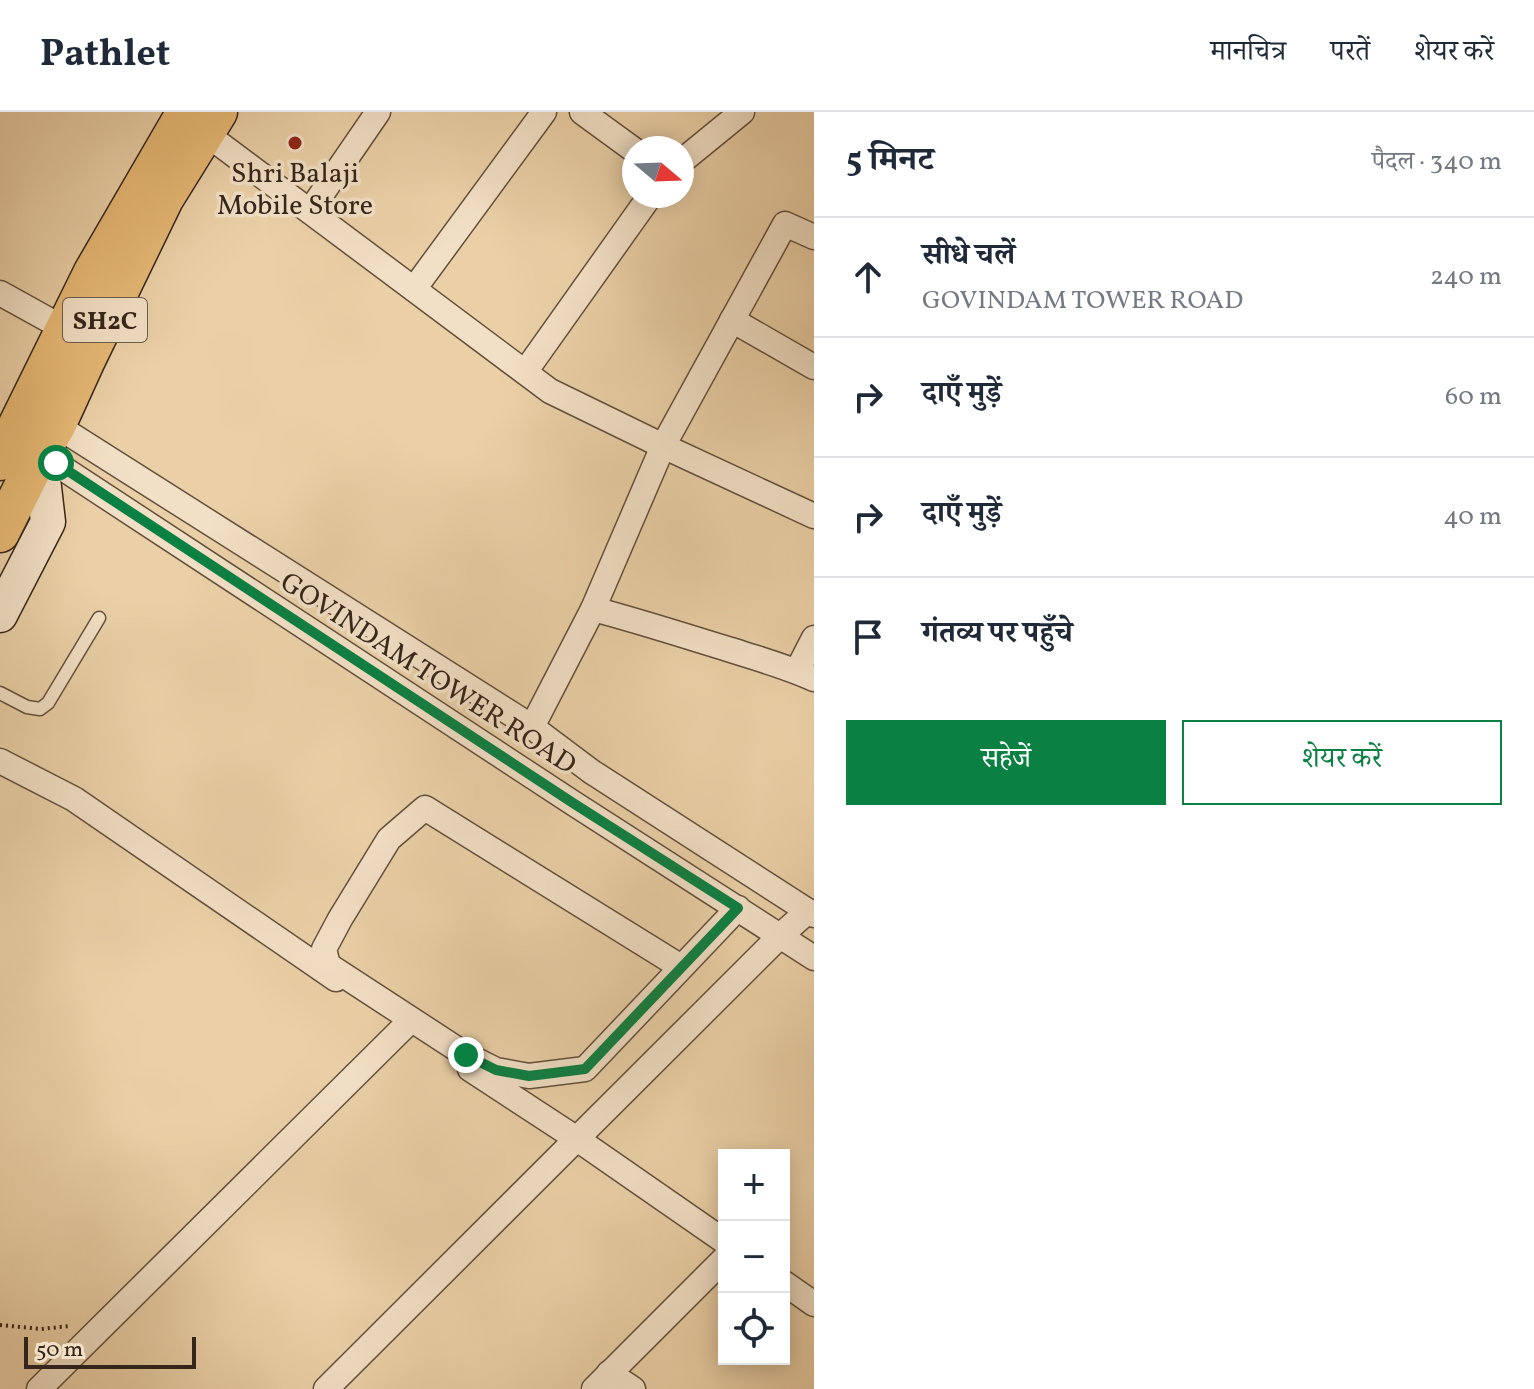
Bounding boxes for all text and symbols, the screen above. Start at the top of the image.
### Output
text: Pathlet [40,29,170,82]
text: मानचित्र [1210,33,1286,72]
text: परतें [1330,33,1370,72]
text: शेयर करें [1414,33,1494,72]
marker: Shri Balaji Mobile Store [286,134,304,152]
north arrow [622,136,694,208]
text: 5 मिनट [846,138,934,185]
text: पैदल · 340 m [1372,144,1502,180]
place label: Shri Balaji Mobile Store [217,155,373,226]
text: सीधे चलें [922,235,1015,277]
icon: ahead [846,255,890,299]
text: 240 m [1430,259,1502,295]
text: GOVINDAM TOWER ROAD [922,283,1243,319]
road number: SH2C [63,298,147,342]
text: दाएँ मुड़ें [922,373,1001,415]
icon: right [846,375,890,419]
text: 60 m [1445,379,1502,415]
route start [38,445,74,481]
text: दाएँ मुड़ें [922,493,1001,535]
icon: right [846,495,890,539]
text: 40 m [1443,499,1502,535]
street label: GOVINDAM TOWER ROAD [272,564,583,785]
text: गंतव्य पर पहुँचे [922,613,1073,655]
icon: arrive [846,615,890,659]
button: सहेजें [846,720,1166,805]
button: शेयर करें [1182,720,1502,805]
route end [448,1037,484,1073]
map controls [718,1149,790,1365]
button: + [718,1149,790,1221]
button: − [718,1221,790,1293]
button: locate [718,1293,790,1365]
scale bar [24,1333,196,1369]
text: 50 m [36,1335,83,1366]

